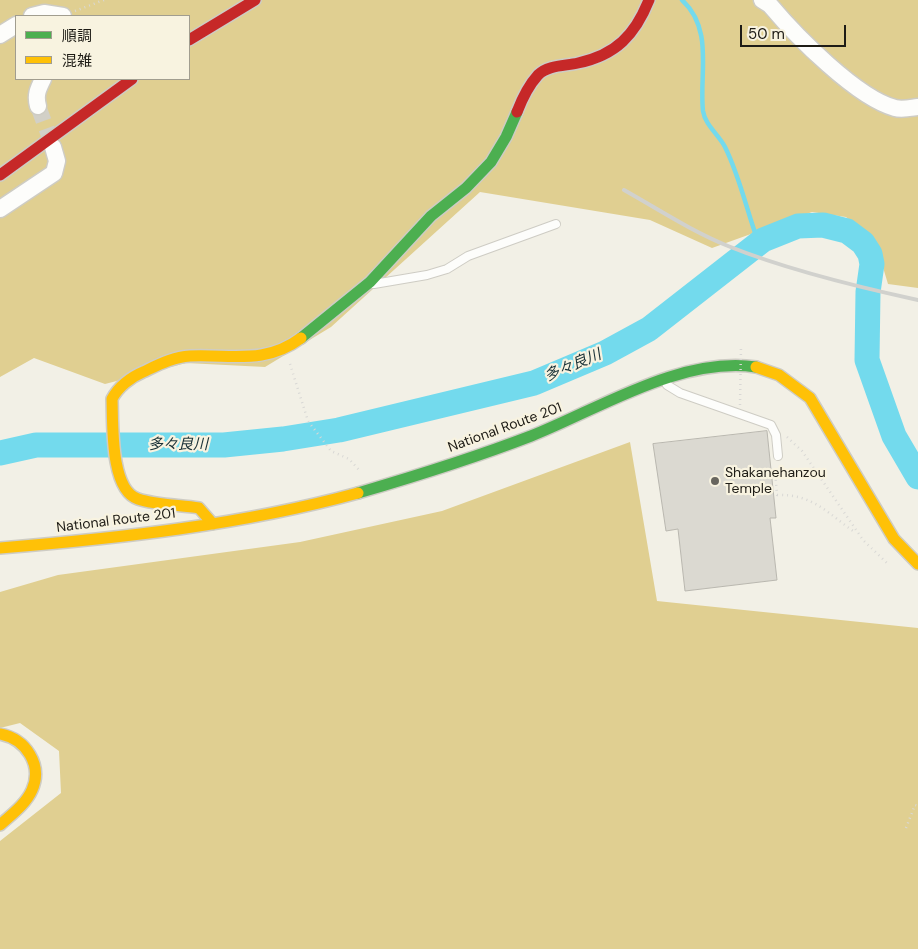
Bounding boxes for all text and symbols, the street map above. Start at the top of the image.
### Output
legend [15,15,190,80]
scale bar [743,15,849,47]
text: 50 m [748,24,785,44]
text: 順調 [62,26,92,46]
text: 混雑 [62,51,92,71]
water label: 多々良川 [542,346,604,386]
street label: National Route 201 [446,400,564,456]
water label: 多々良川 [148,436,208,454]
place label: Shakanehanzou Temple [725,465,826,498]
marker: Shakanehanzou Temple [709,475,721,487]
street label: National Route 201 [56,505,176,537]

